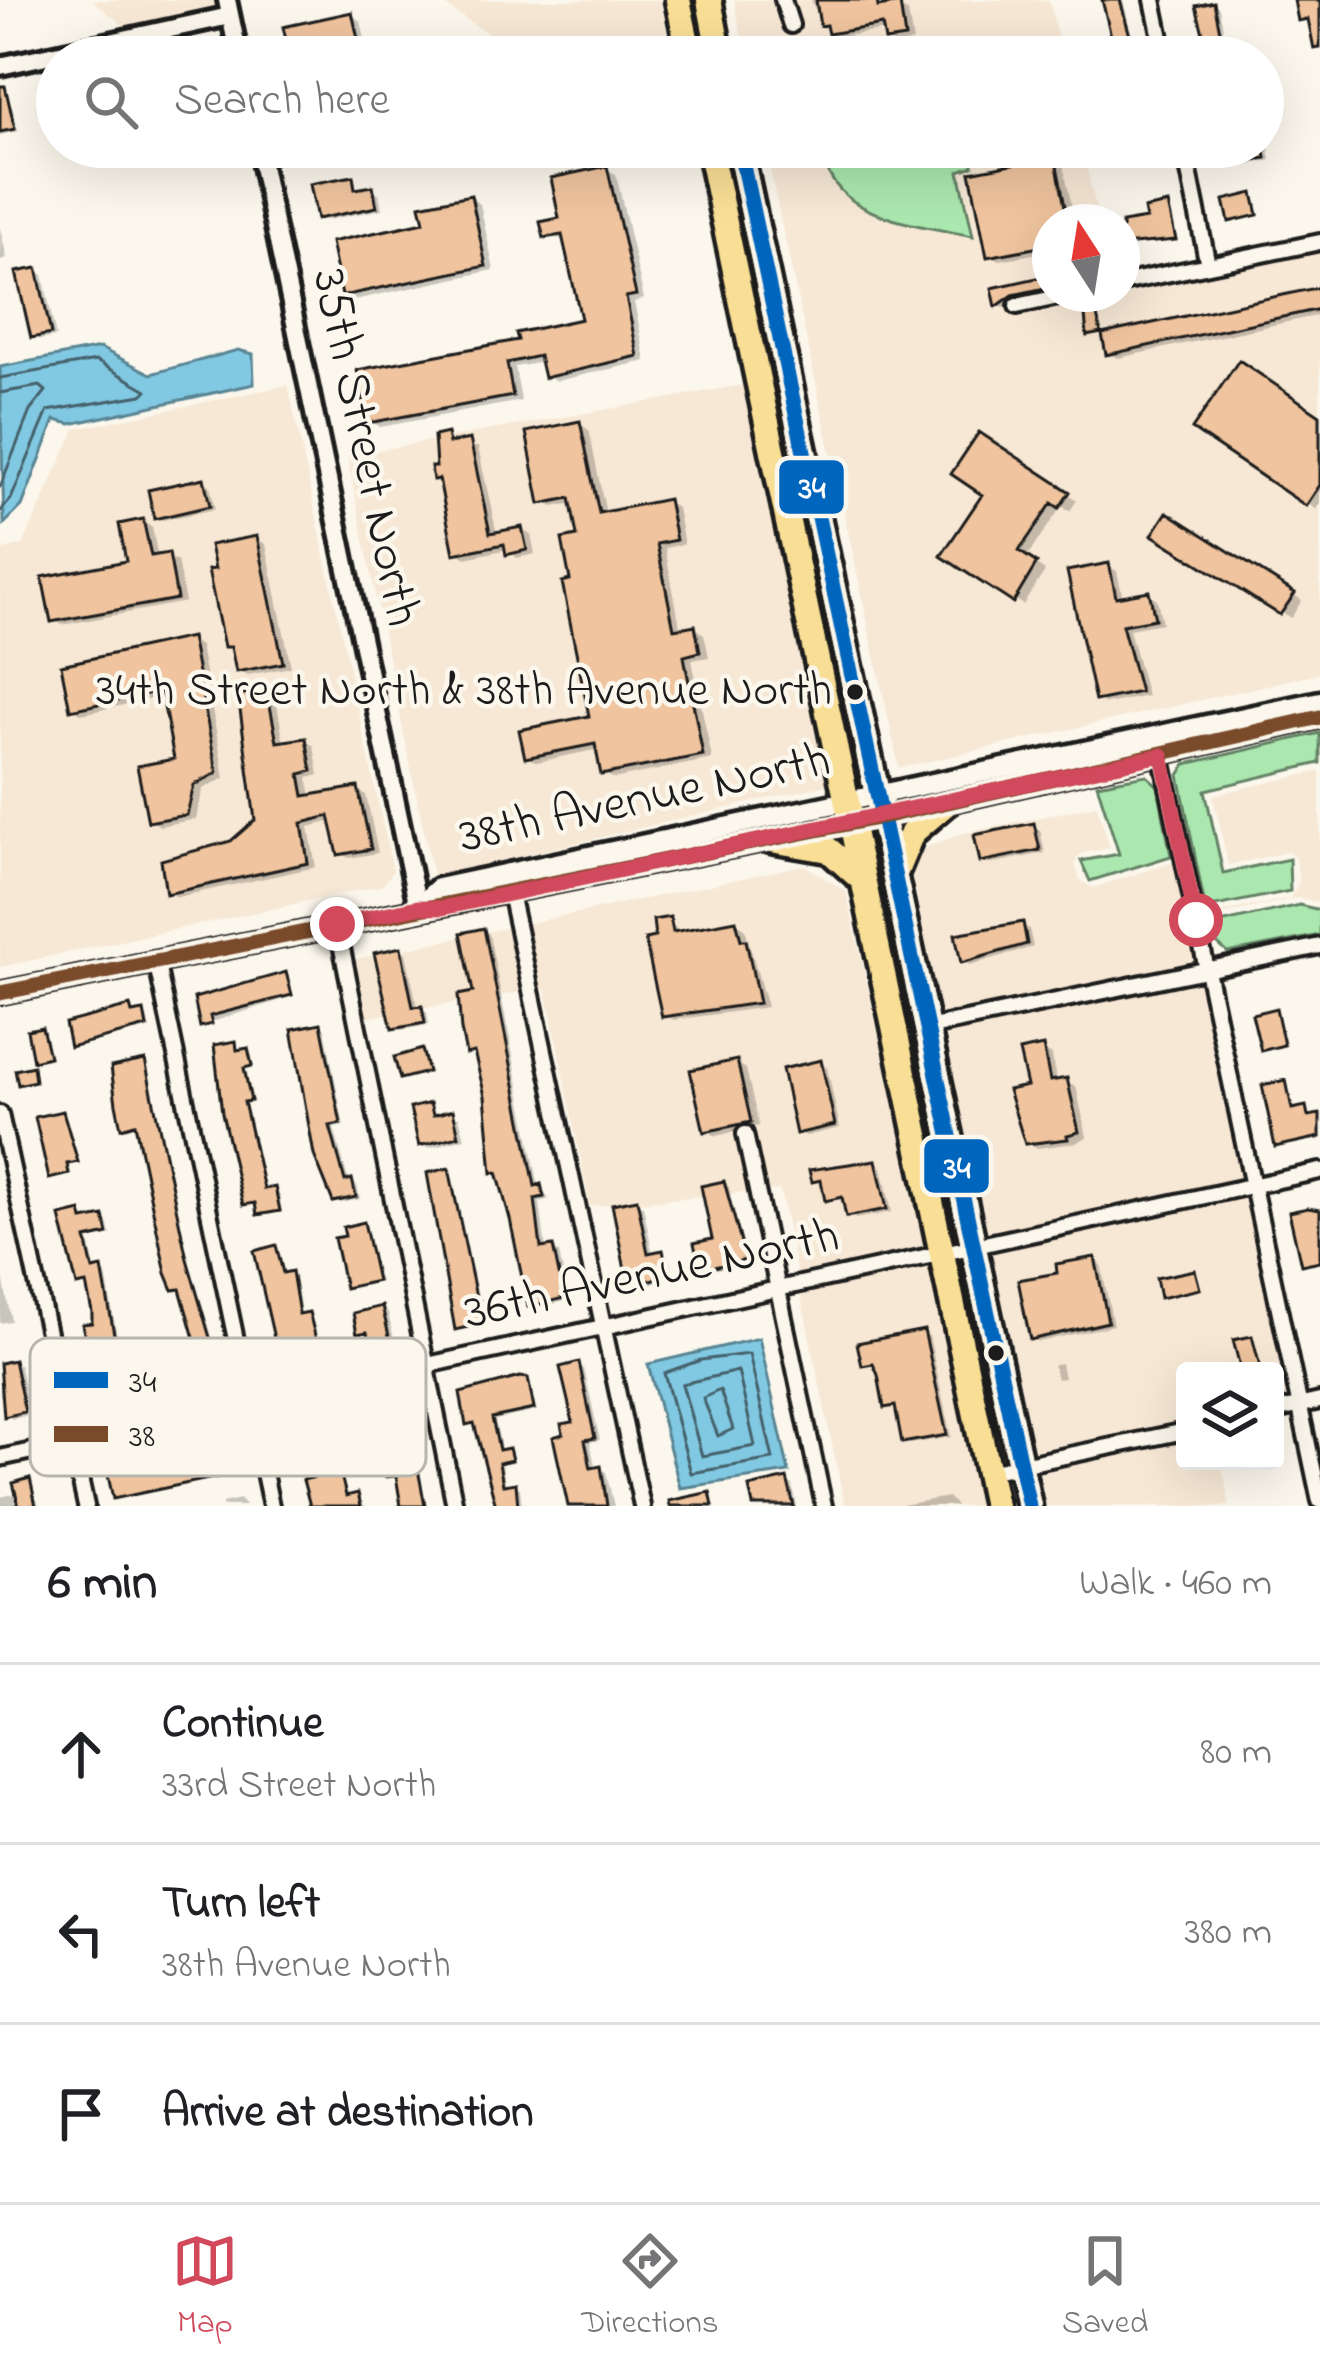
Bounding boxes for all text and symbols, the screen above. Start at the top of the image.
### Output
search box [36,36,1284,168]
icon: search [78,69,144,135]
text: Search here [174,69,390,135]
north arrow [1032,204,1140,312]
street label: 35th Street North [290,262,438,634]
line badge: 34 [777,458,846,516]
text: 34 [797,466,826,514]
place label: 34th Street North & 38th Avenue North [96,657,832,727]
marker: 34th Street North & 38th Avenue North [844,681,866,703]
street label: 38th Avenue North [453,724,837,876]
route start [1169,893,1223,947]
route end [310,897,364,951]
line badge: 34 [922,1137,991,1195]
text: 34 [942,1146,971,1194]
street label: 36th Avenue North [458,1200,846,1352]
legend [30,1338,426,1476]
unlabelled marker [985,1342,1007,1364]
text: 34 [129,1360,156,1408]
map controls [1176,1362,1284,1470]
button: layers [1176,1362,1284,1470]
text: 38 [129,1414,155,1462]
text: 6 min [48,1547,157,1622]
text: Walk · 460 m [1079,1556,1272,1613]
text: Continue [162,1692,323,1758]
icon: ahead [48,1721,114,1787]
text: 80 m [1201,1725,1272,1782]
text: 33rd Street North [162,1758,436,1815]
text: Turn left [162,1872,320,1938]
icon: left [48,1901,114,1967]
text: 380 m [1184,1905,1272,1962]
text: 38th Avenue North [162,1938,451,1995]
icon: arrive [48,2081,114,2147]
text: Arrive at destination [162,2081,533,2147]
tab: Map [172,2228,238,2348]
tab: Directions [581,2228,719,2348]
tab: Saved [1062,2228,1148,2348]

